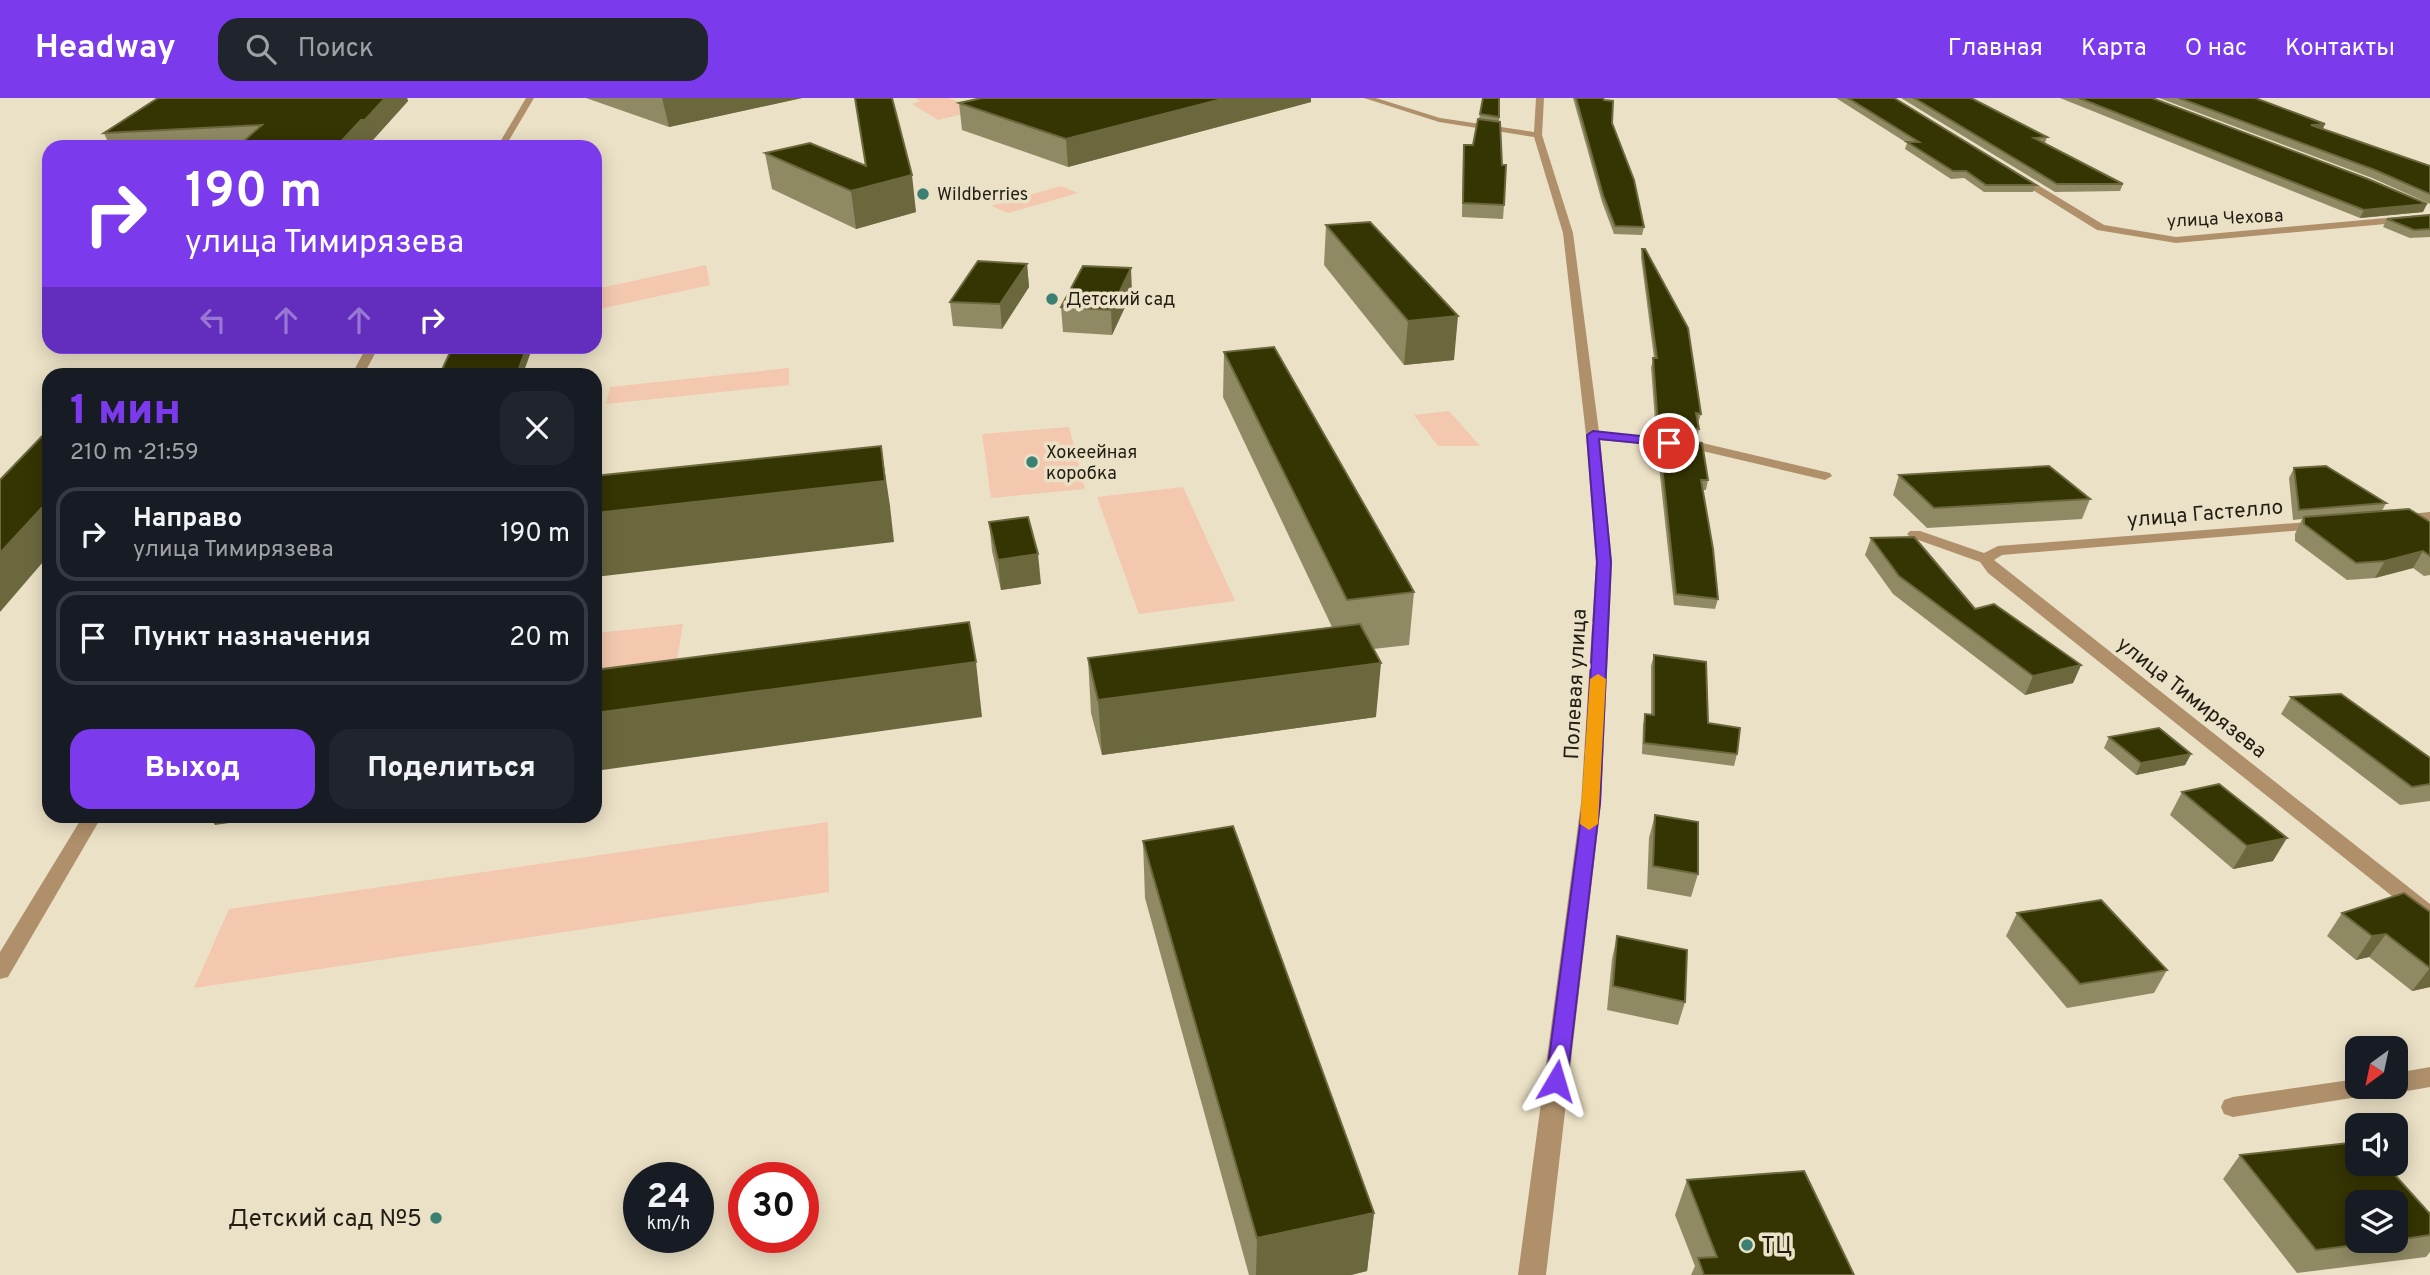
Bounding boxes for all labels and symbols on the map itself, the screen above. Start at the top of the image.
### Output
place label: Wildberries [937,184,1028,207]
marker: Wildberries [915,186,931,202]
street label: улица Чехова [2166,205,2284,234]
place label: Детский сад [1066,289,1175,312]
marker: Детский сад [1044,291,1060,307]
pin [1639,413,1699,473]
place label: Хокеейная коробка [1046,442,1137,486]
marker: Хокеейная коробка [1024,454,1040,470]
street label: улица Гастелло [2126,494,2284,535]
street label: Полевая улица [1559,608,1594,760]
street label: улица Тимирязева [2111,631,2272,765]
north arrow [2345,1036,2408,1099]
position arrow [1519,1044,1593,1118]
speed limit sign: 30 [728,1162,819,1253]
place label: Детский сад №5 [228,1205,422,1235]
marker: Детский сад №5 [428,1210,444,1226]
place label: ТЦ [1761,1232,1792,1262]
marker: ТЦ [1739,1237,1755,1253]

